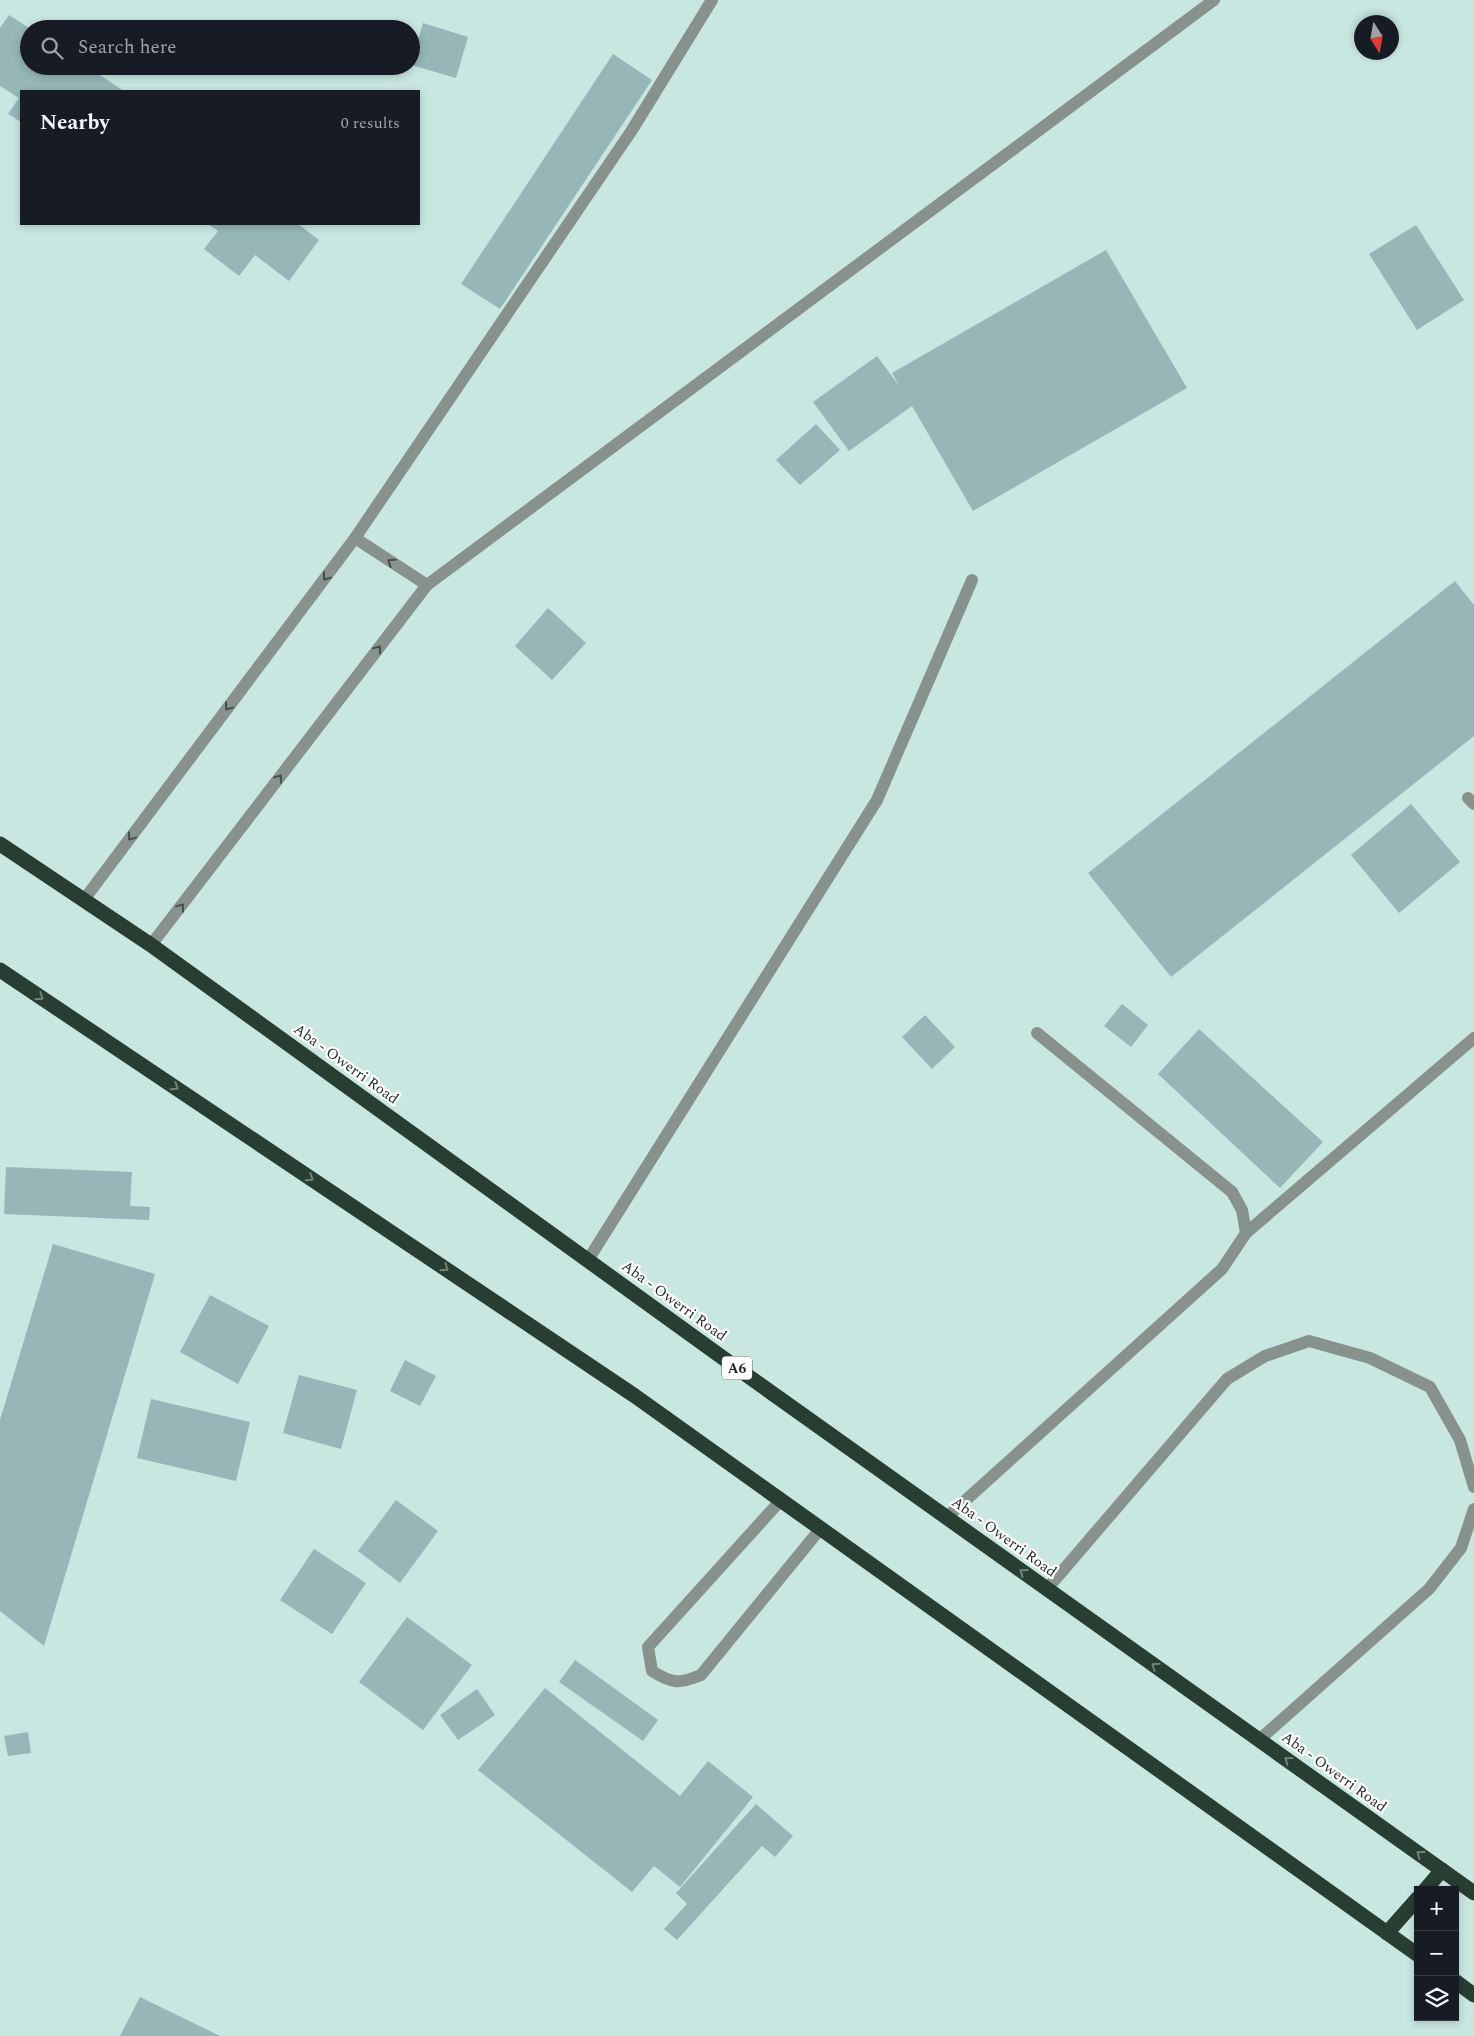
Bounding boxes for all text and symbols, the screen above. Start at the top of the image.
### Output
north arrow [1354,15,1399,60]
search box [20,20,420,75]
text: Search here [78,33,177,62]
icon: search [38,34,66,62]
text: Nearby [40,107,110,139]
text: 0 results [341,111,400,135]
one-way arrow [387,558,396,568]
one-way arrow [323,571,331,580]
one-way arrow [373,646,381,655]
one-way arrow [225,701,234,711]
one-way arrow [274,775,282,784]
one-way arrow [128,831,136,840]
one-way arrow [175,904,183,913]
one-way arrow [35,991,44,1000]
street label: Aba - Owerri Road [289,1018,403,1110]
one-way arrow [170,1081,179,1090]
one-way arrow [305,1172,314,1181]
street label: Aba - Owerri Road [617,1255,731,1347]
one-way arrow [440,1262,449,1271]
road number: A6 [722,1356,752,1380]
street label: Aba - Owerri Road [947,1491,1061,1583]
one-way arrow [1019,1569,1029,1578]
one-way arrow [1151,1663,1161,1672]
street label: Aba - Owerri Road [1277,1726,1391,1818]
one-way arrow [1284,1757,1293,1766]
one-way arrow [1417,1852,1426,1860]
map controls [1414,1886,1459,2021]
button: + [1414,1886,1459,1931]
button: − [1414,1931,1459,1976]
button: layers [1414,1976,1459,2021]

